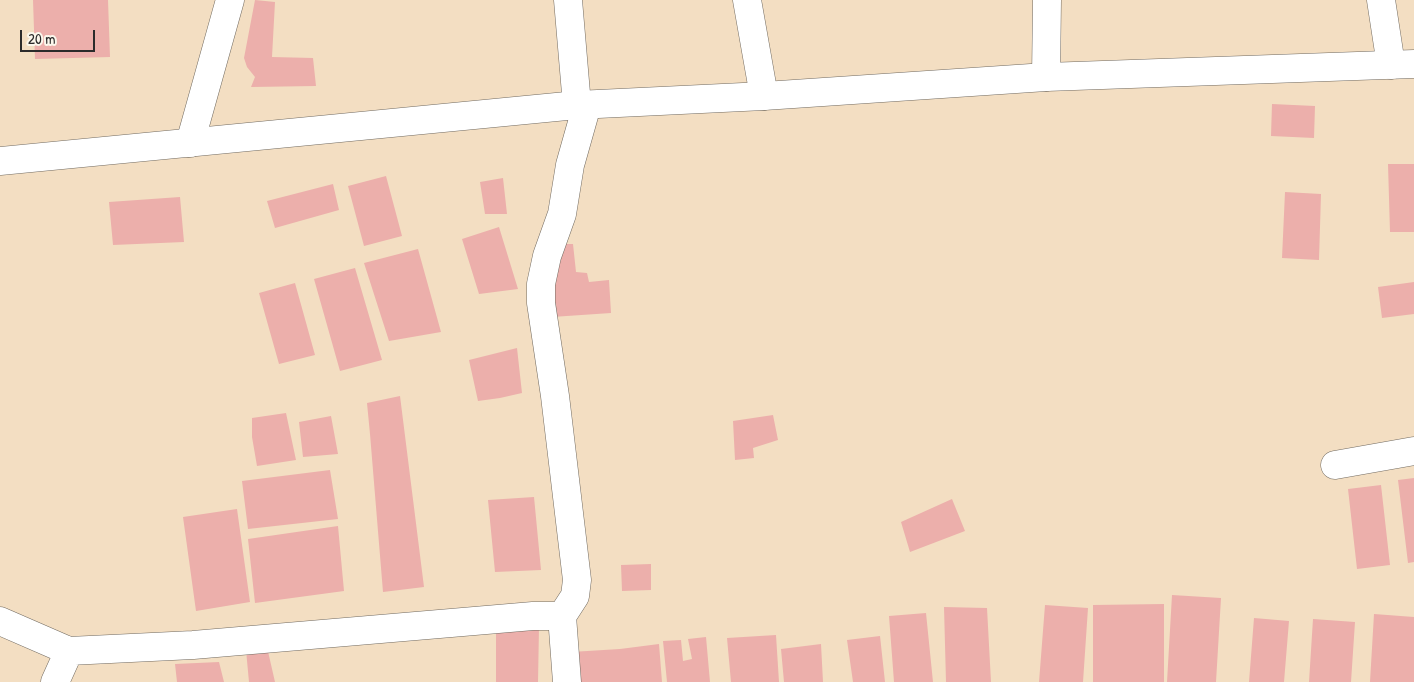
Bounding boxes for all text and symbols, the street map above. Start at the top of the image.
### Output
scale bar [22,20,98,52]
text: 20 m [28,28,55,49]

